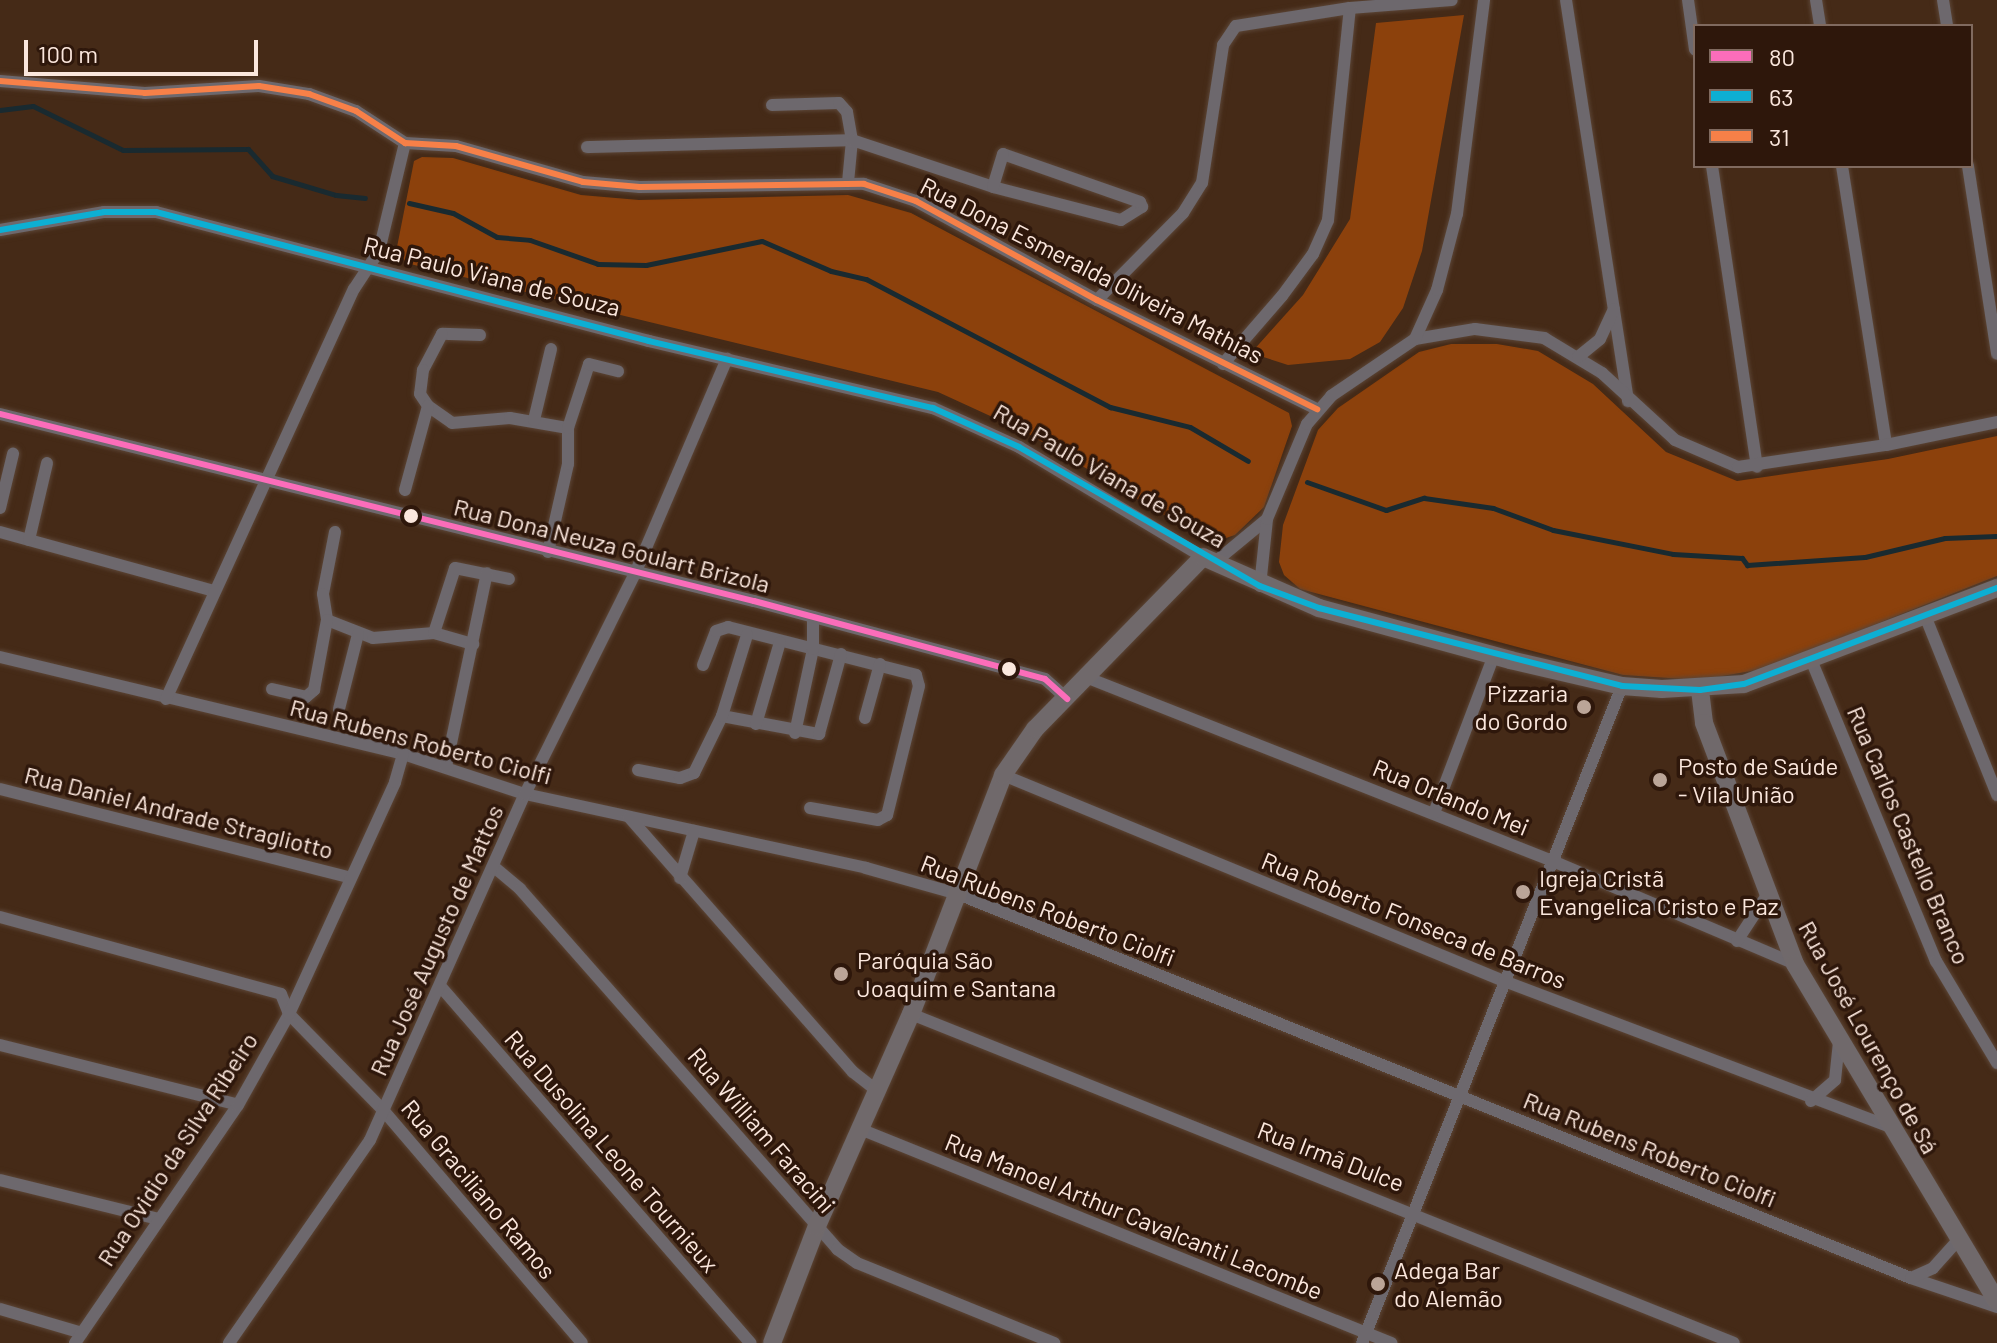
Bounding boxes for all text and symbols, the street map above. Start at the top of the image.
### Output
scale bar [28,24,262,74]
legend [1693,24,1973,168]
text: 100 m [38,39,98,68]
text: 80 [1769,42,1795,71]
text: 63 [1769,82,1794,111]
text: 31 [1769,122,1790,151]
street label: Rua Dona Esmeralda Oliveira Mathias [916,171,1268,369]
street label: Rua Paulo Viana de Souza [361,230,623,322]
street label: Rua Paulo Viana de Souza [989,397,1231,553]
street label: Rua Dona Neuza Goulart Brizola [451,492,773,598]
unlabelled marker [403,508,419,524]
unlabelled marker [1001,661,1017,677]
place label: Pizzaria do Gordo [1474,679,1568,735]
street label: Rua Rubens Roberto Ciolfi [287,692,555,790]
marker: Pizzaria do Gordo [1575,698,1593,716]
street label: Rua Carlos Castello Branco [1842,702,1976,968]
place label: Posto de Saúde - Vila União [1678,752,1838,808]
street label: Rua Orlando Mei [1369,753,1533,841]
street label: Rua Daniel Andrade Stragliotto [22,760,336,864]
marker: Posto de Saúde - Vila União [1649,769,1671,791]
street label: Rua José Augusto de Mattos [363,800,509,1080]
street label: Rua Roberto Fonseca de Barros [1258,846,1570,994]
street label: Rua Rubens Roberto Ciolfi [917,848,1179,972]
place label: Igreja Cristã Evangelica Cristo e Paz [1539,864,1779,920]
marker: Igreja Cristã Evangelica Cristo e Paz [1514,883,1532,901]
street label: Rua José Lourenço de Sá [1793,916,1945,1158]
place label: Paróquia São Joaquim e Santana [857,946,1056,1002]
marker: Paróquia São Joaquim e Santana [832,965,850,983]
street label: Rua Dusolina Leone Tournieux [499,1024,725,1278]
street label: Rua Ovidio da Silva Ribeiro [91,1027,263,1271]
street label: Rua William Faracini [682,1041,842,1219]
street label: Rua Rubens Roberto Ciolfi [1519,1085,1781,1213]
street label: Rua Graciliano Ramos [396,1094,562,1284]
street label: Rua Irmã Dulce [1254,1115,1408,1197]
street label: Rua Manoel Arthur Cavalcanti Lacombe [941,1127,1327,1305]
place label: Adega Bar do Alemão [1394,1256,1503,1312]
marker: Adega Bar do Alemão [1369,1275,1387,1293]

